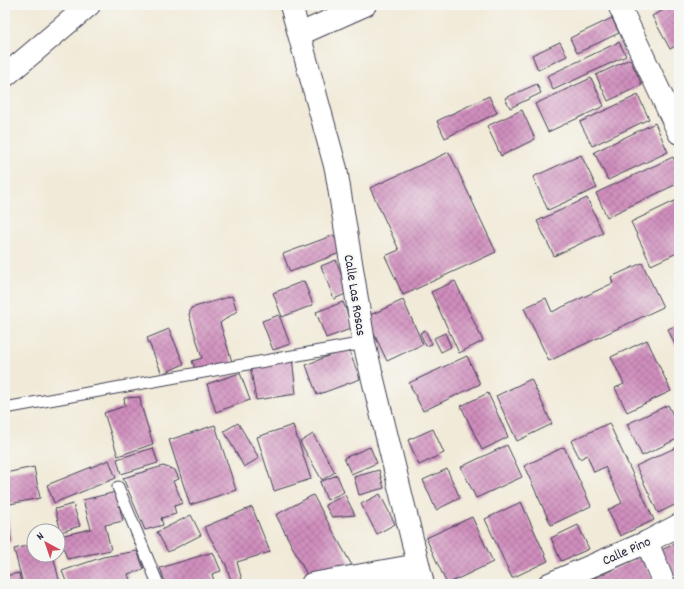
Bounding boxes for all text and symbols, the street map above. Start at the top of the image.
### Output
street label: Calle Las Rosas [338,253,370,338]
north arrow [26,523,66,563]
text: N [34,529,49,545]
street label: Calle Pino [599,532,654,571]

